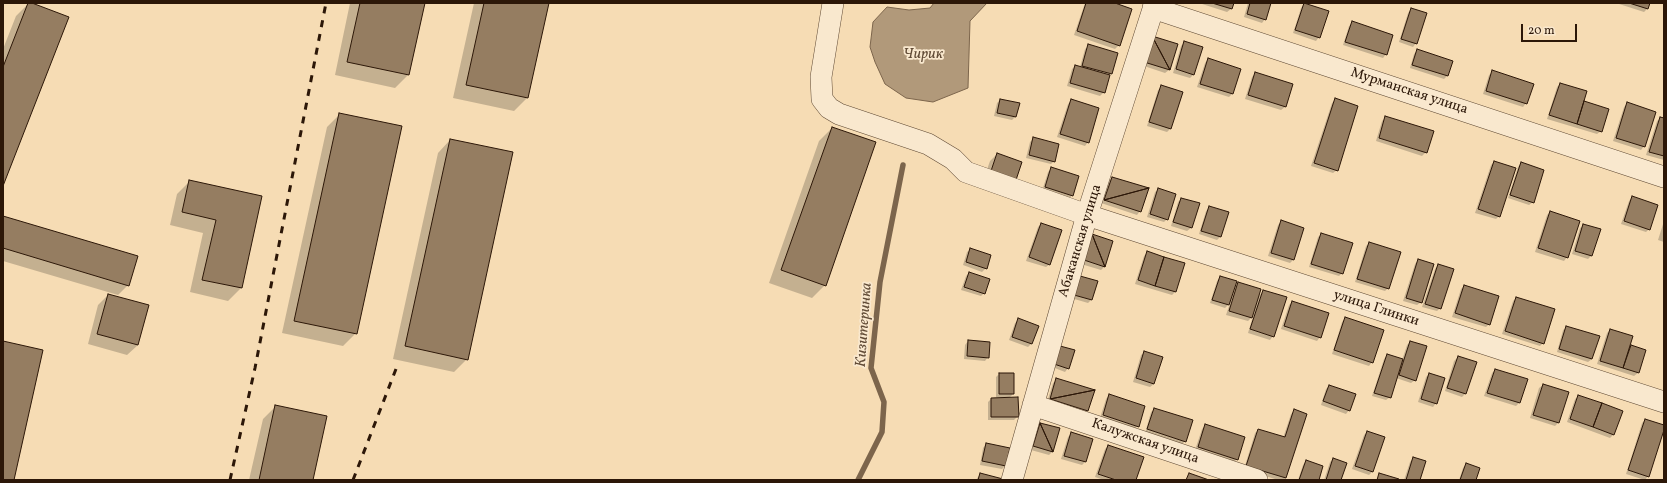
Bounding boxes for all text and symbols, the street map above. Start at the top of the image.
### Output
scale bar [1523,16,1579,42]
text: 20 m [1528,23,1555,39]
water label: Чирик [903,46,943,64]
street label: Мурманская улица [1348,65,1470,119]
street label: Абаканская улица [1056,183,1106,299]
water label: Кизитеринка [853,282,877,368]
street label: улица Глинки [1331,287,1421,331]
street label: Калужская улица [1089,416,1201,468]

